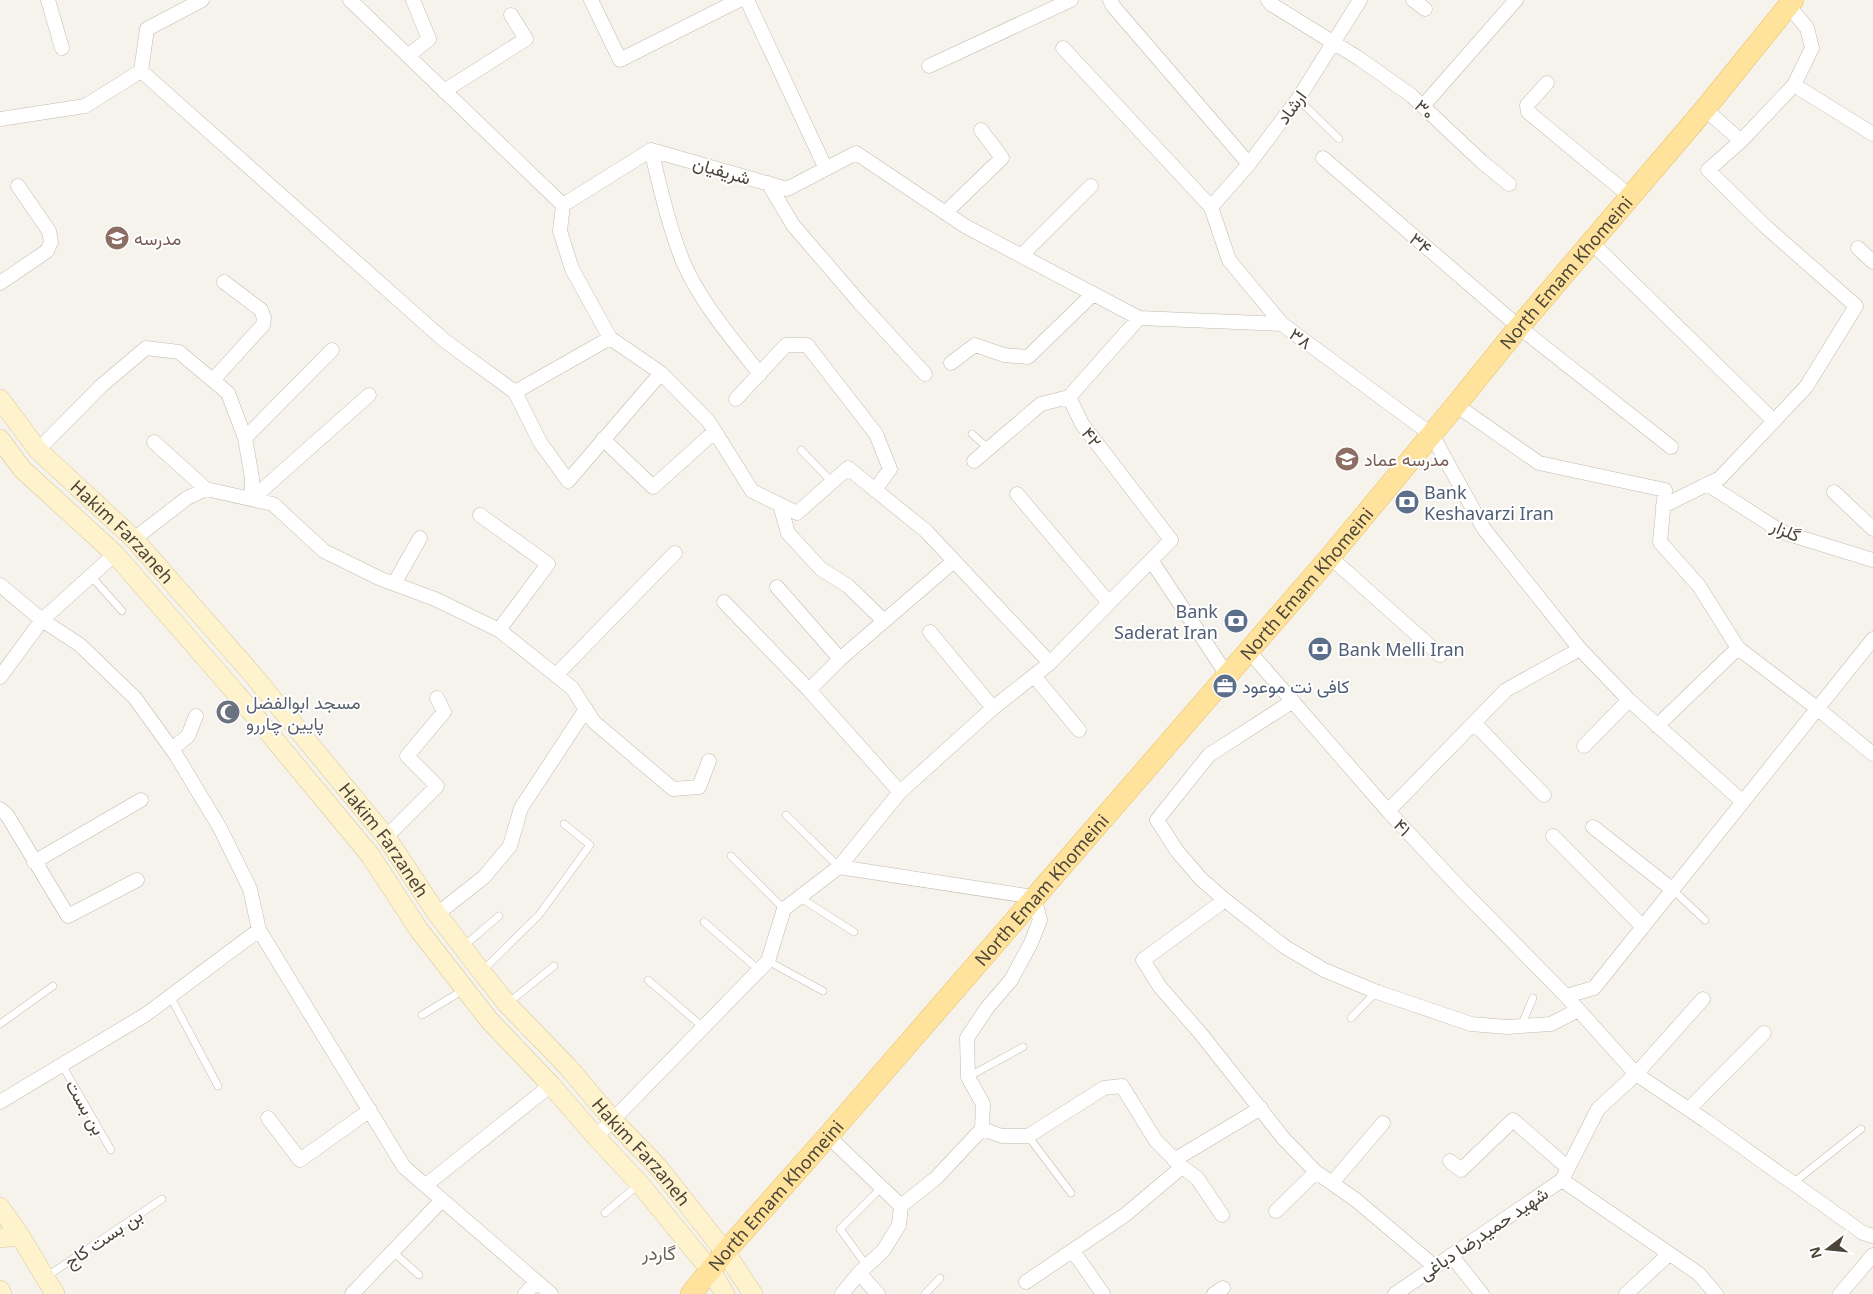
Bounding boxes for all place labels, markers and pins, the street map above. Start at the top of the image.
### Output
school or university icon: مدرسه [104,225,130,251]
place label: مدرسه [134,226,181,250]
school or university icon: مدرسه عماد [1334,446,1360,472]
place label: مدرسه عماد [1364,447,1449,471]
place label: Bank Keshavarzi Iran [1424,480,1554,525]
bank icon: Bank Keshavarzi Iran [1394,489,1420,515]
place label: Bank Saderat Iran [1114,599,1218,644]
bank icon: Bank Saderat Iran [1223,608,1249,634]
bank icon: Bank Melli Iran [1307,636,1333,662]
place label: Bank Melli Iran [1338,637,1465,661]
office icon: کافی نت موعود [1212,673,1238,699]
place label: کافی نت موعود [1242,674,1349,698]
place label: مسجد ابوالفضل پایین چاررو [246,690,361,736]
mosque icon: مسجد ابوالفضل پایین چاررو [215,699,241,725]

